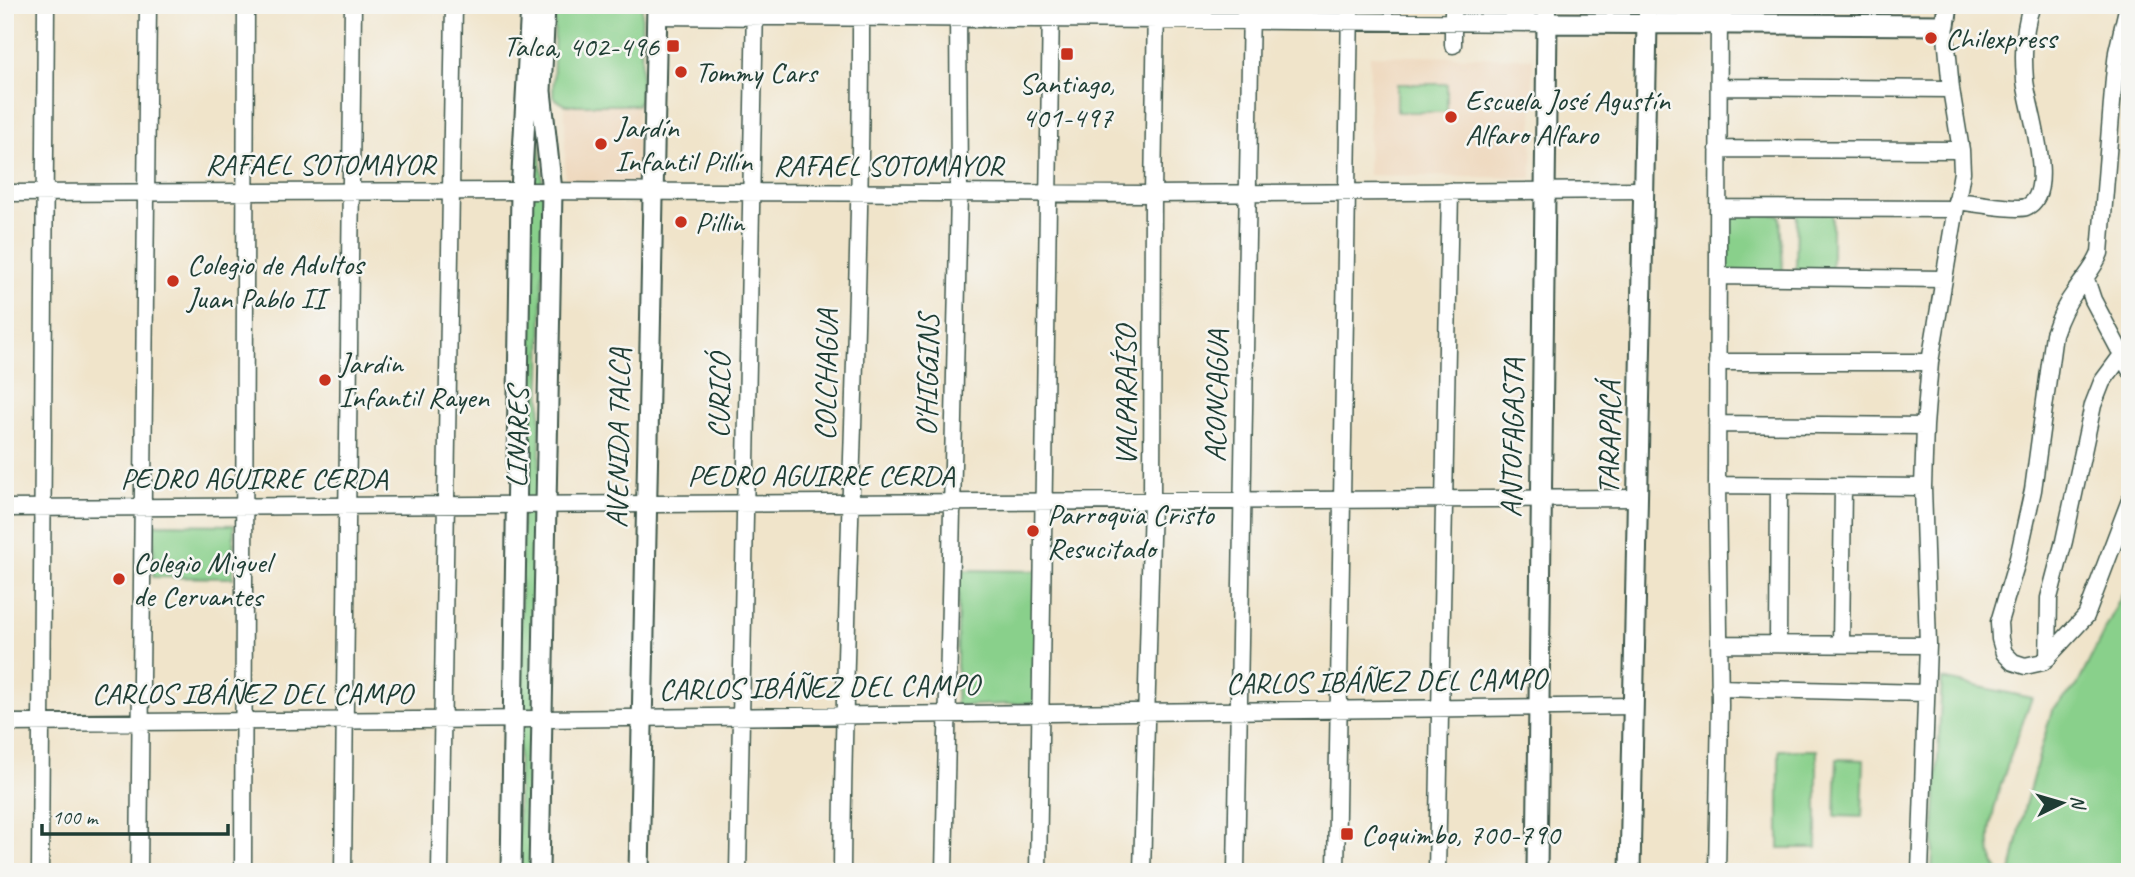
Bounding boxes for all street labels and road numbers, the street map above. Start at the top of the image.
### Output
street label: RAFAEL SOTOMAYOR [205,145,438,183]
street label: RAFAEL SOTOMAYOR [773,146,1006,184]
street label: COLCHAGUA [806,307,846,441]
street label: O'HIGGINS [907,310,947,436]
street label: VALPARAÍSO [1106,323,1144,466]
street label: ACONCAGUA [1196,329,1236,462]
street label: AVENIDA TALCA [597,347,639,528]
street label: CURICÓ [699,349,739,439]
street label: ANTOFAGASTA [1492,357,1532,518]
street label: TARAPACÁ [1589,377,1629,495]
street label: LINARES [497,382,537,488]
street label: PEDRO AGUIRRE CERDA [687,456,955,494]
street label: PEDRO AGUIRRE CERDA [120,459,388,497]
street label: CARLOS IBÁÑEZ DEL CAMPO [1225,659,1550,703]
street label: CARLOS IBÁÑEZ DEL CAMPO [658,665,983,709]
street label: CARLOS IBÁÑEZ DEL CAMPO [92,674,415,712]

